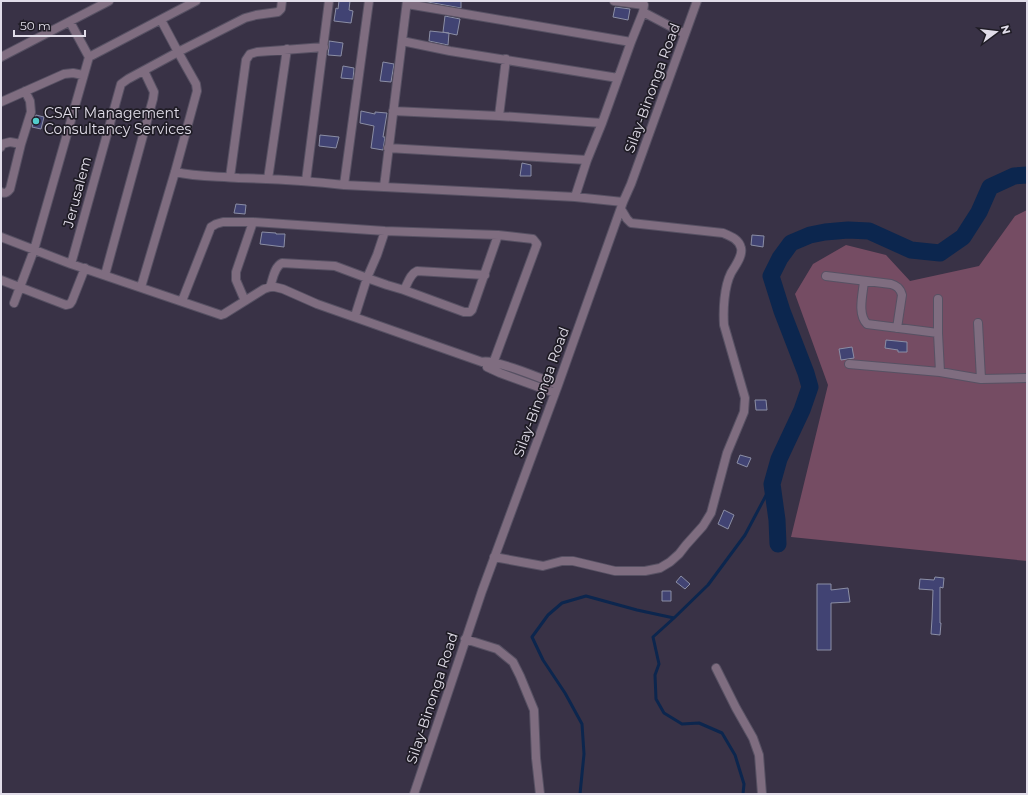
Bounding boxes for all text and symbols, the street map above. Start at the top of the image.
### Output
scale bar [14,12,85,38]
north arrow [976,12,1016,52]
text: 50 m [20,18,51,33]
street label: Silay-Binonga Road [620,21,684,155]
text: N [998,23,1014,36]
place label: CSAT Management Consultancy Services [44,104,191,138]
marker: CSAT Management Consultancy Services [31,116,41,126]
street label: Jerusalem [59,155,95,230]
street label: Silay-Binonga Road [509,325,573,459]
street label: Silay-Binonga Road [402,630,462,766]

